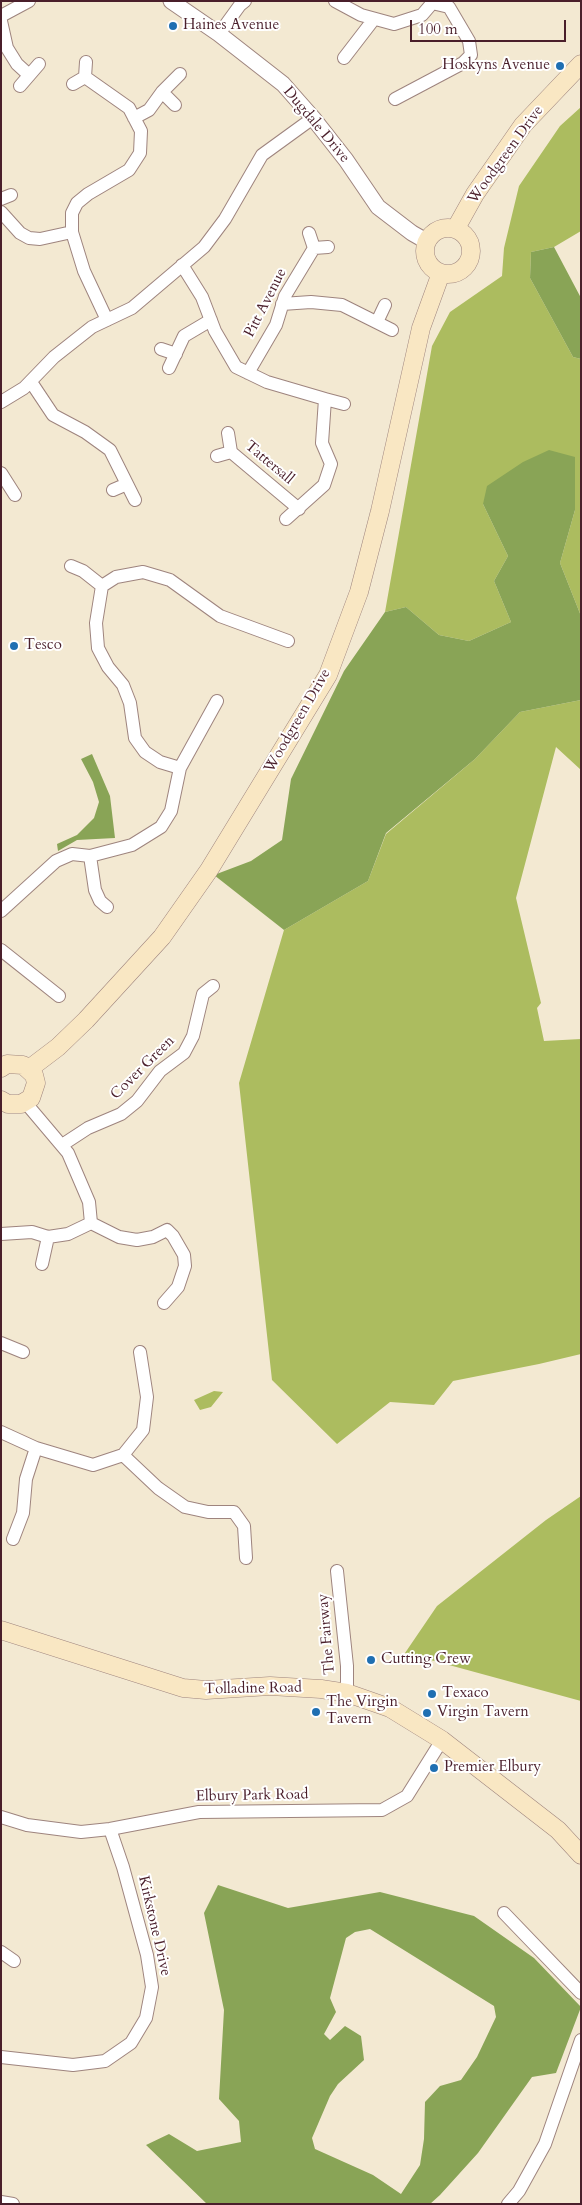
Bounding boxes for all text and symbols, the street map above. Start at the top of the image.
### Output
scale bar [412,10,568,42]
place label: Haines Avenue [183,17,279,35]
text: 100 m [418,19,458,39]
marker: Haines Avenue [167,20,179,32]
place label: Hoskyns Avenue [442,57,550,75]
marker: Hoskyns Avenue [554,60,566,72]
street label: Dugdale Drive [279,83,353,167]
street label: Woodgreen Drive [464,102,548,208]
street label: Pitt Avenue [241,265,291,341]
street label: Tattersall [241,437,297,489]
place label: Tesco [24,637,62,655]
marker: Tesco [8,640,20,652]
street label: Woodgreen Drive [261,666,335,776]
street label: Cover Green [107,1032,179,1104]
street label: The Fairway [314,1593,340,1675]
place label: Cutting Crew [381,1651,471,1669]
marker: Cutting Crew [365,1654,377,1666]
street label: Tolladine Road [204,1679,302,1699]
place label: Texaco [442,1685,489,1703]
marker: Texaco [426,1688,438,1700]
place label: The Virgin Tavern [326,1694,398,1729]
place label: Virgin Tavern [437,1704,529,1722]
marker: The Virgin Tavern [310,1706,322,1718]
marker: Virgin Tavern [421,1707,433,1719]
place label: Premier Elbury [444,1759,541,1777]
marker: Premier Elbury [428,1762,440,1774]
street label: Elbury Park Road [196,1786,308,1806]
street label: Kirkstone Drive [134,1874,174,1978]

